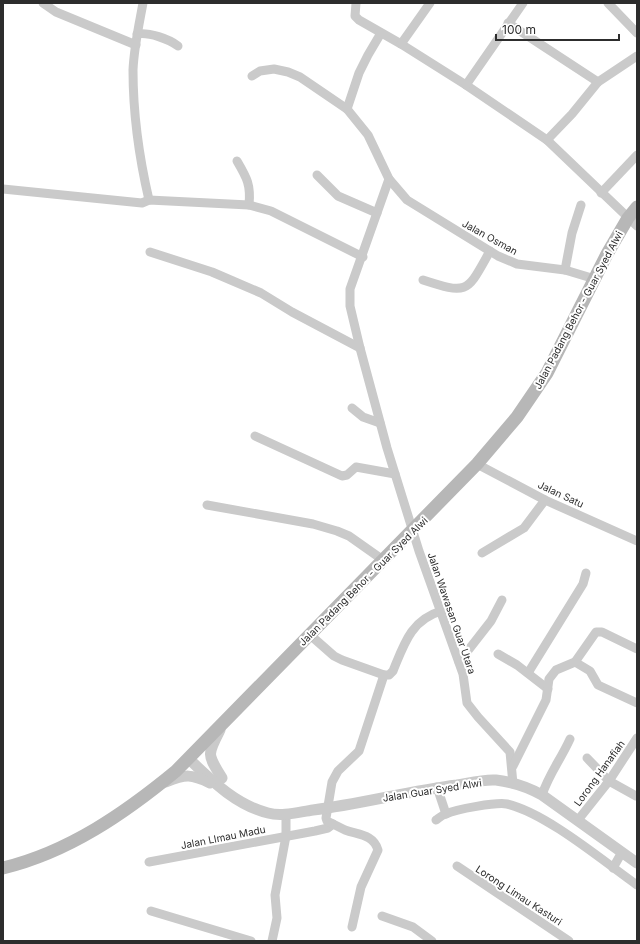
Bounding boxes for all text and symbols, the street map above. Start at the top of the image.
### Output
scale bar [496,16,619,42]
text: 100 m [502,22,536,37]
street label: Jalan Osman [460,217,520,257]
street label: Jalan Padang Behor - Guar Syed Alwi [531,229,625,391]
street label: Jalan Satu [536,478,586,510]
street label: Jalan Padang Behor - Guar Syed Alwi [296,514,430,648]
street label: Jalan Wawasan Guar Utara [426,551,478,675]
street label: Lorong Hanafiah [571,738,627,808]
street label: Jalan Guar Syed Alwi [382,776,482,804]
street label: Jalan LImau Madu [180,823,267,851]
street label: Lorong Limau Kasturi [474,863,564,927]

